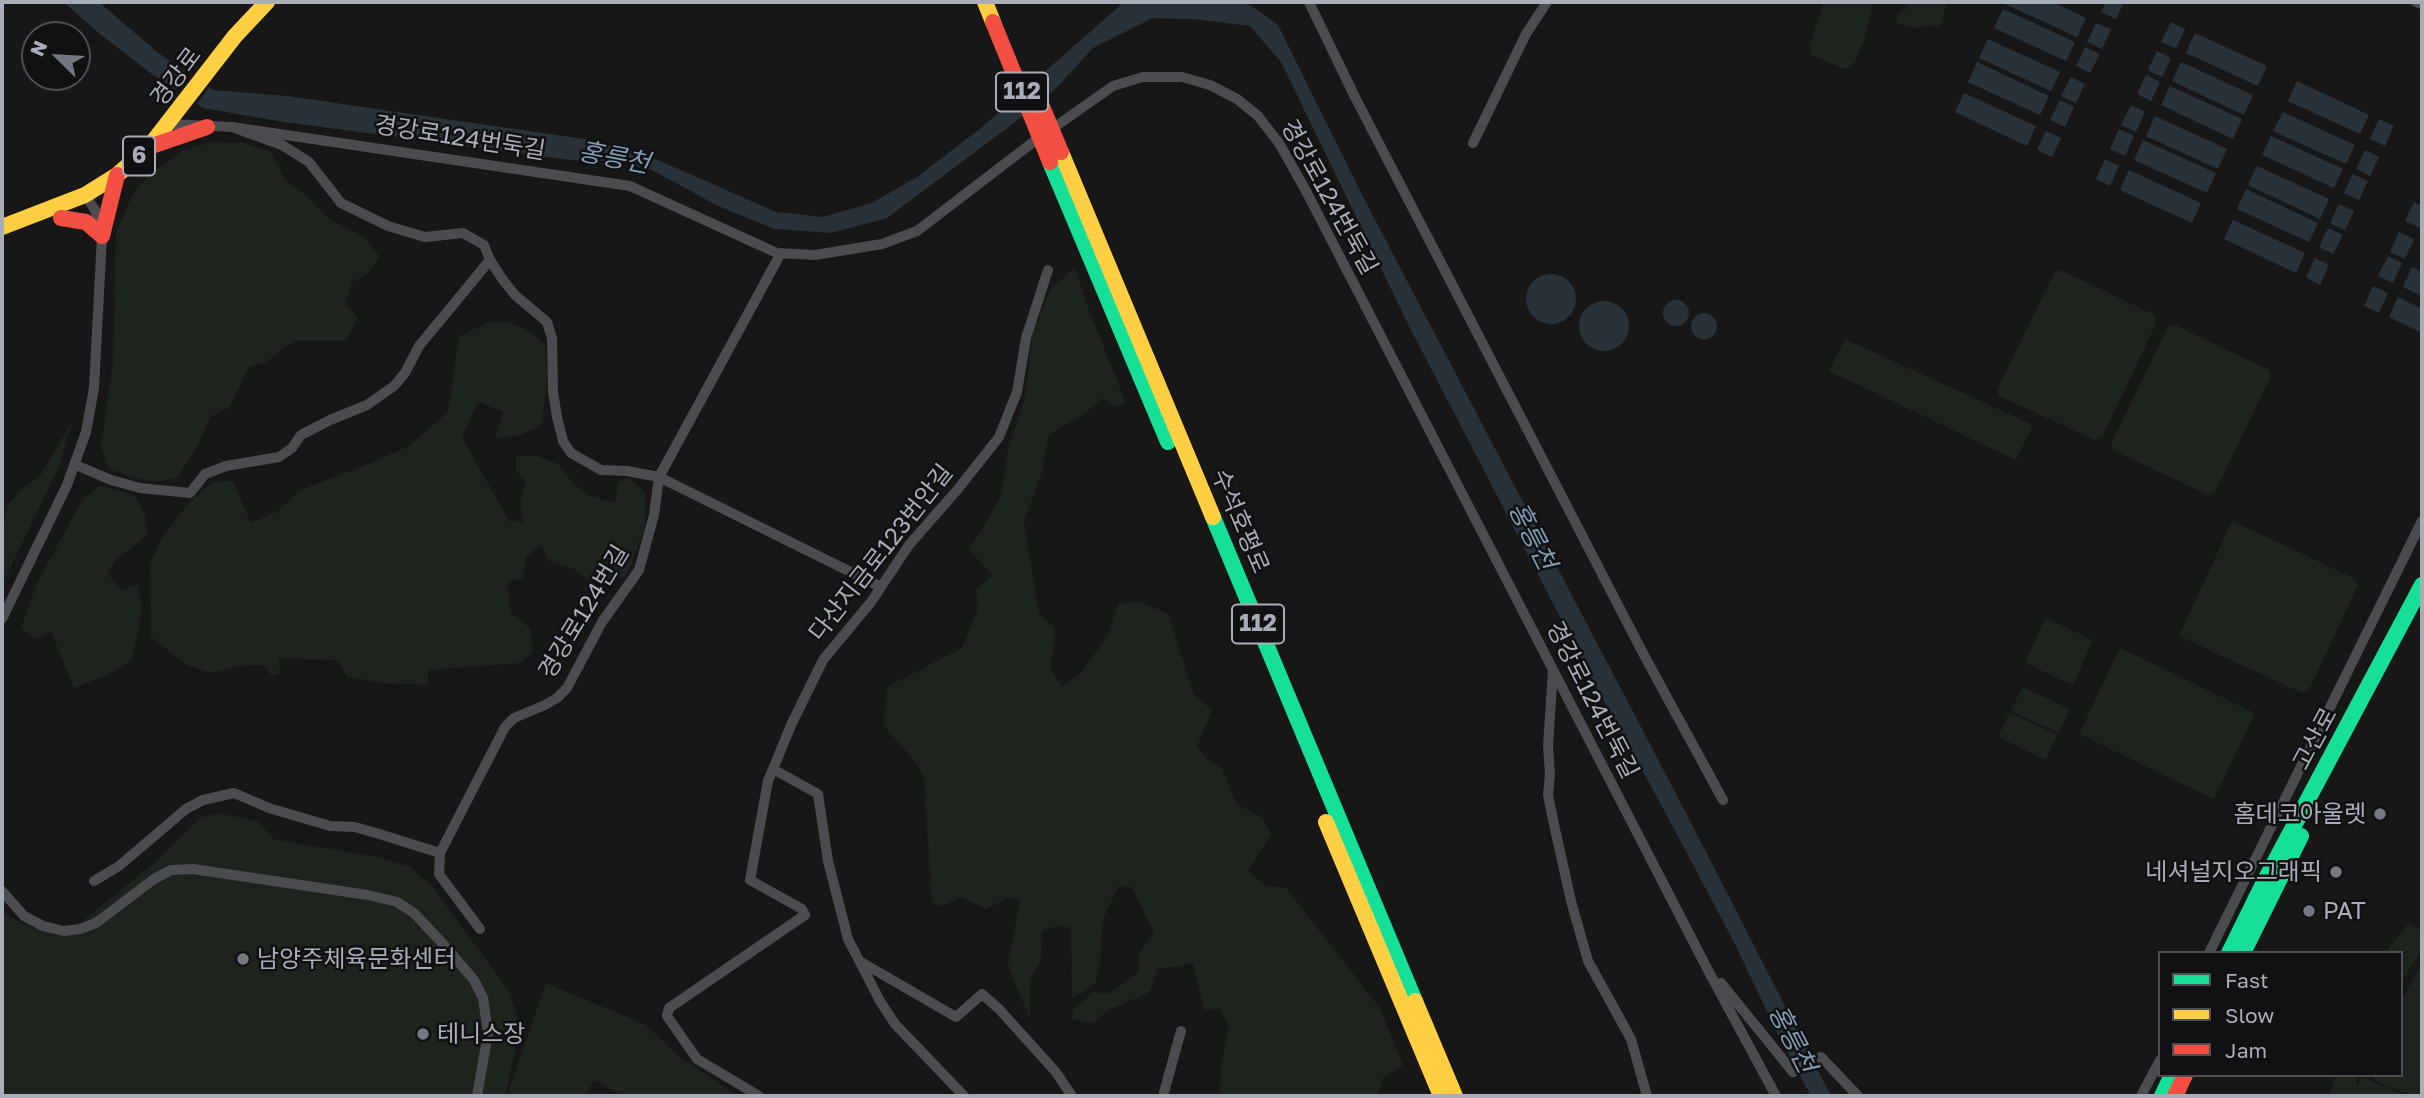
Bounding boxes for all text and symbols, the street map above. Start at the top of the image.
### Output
north arrow [21,21,91,91]
text: N [25,37,52,59]
street label: 경강로 [145,42,207,112]
road number: 112 [996,72,1048,111]
street label: 경강로124번둑길 [372,110,548,166]
street label: 경강로124번둑길 [1275,115,1383,279]
road number: 6 [123,136,155,176]
water label: 홍릉천 [576,136,652,180]
street label: 다산지금로123번안길 [803,459,959,647]
street label: 수석호평로 [1205,465,1275,577]
water label: 홍릉천 [1502,497,1562,575]
street label: 경강로124번길 [533,540,635,684]
road number: 112 [1232,604,1284,644]
street label: 경강로124번둑길 [1540,617,1644,783]
street label: 고산로 [2287,703,2343,775]
place label: 홈데코아울렛 [2234,800,2366,828]
marker: 홈데코아울렛 [2372,806,2388,822]
place label: 네셔널지오그래픽 [2145,858,2322,886]
marker: 네셔널지오그래픽 [2328,864,2344,880]
place label: PAT [2323,897,2366,925]
marker: PAT [2301,903,2317,919]
place label: 남양주체육문화센터 [257,945,456,973]
marker: 남양주체육문화센터 [235,951,251,967]
legend [2158,951,2403,1077]
text: Fast [2225,967,2268,993]
water label: 홍릉천 [1762,1000,1822,1078]
text: Slow [2225,1002,2274,1028]
place label: 테니스장 [437,1020,525,1048]
marker: 테니스장 [415,1026,431,1042]
text: Jam [2225,1037,2267,1063]

